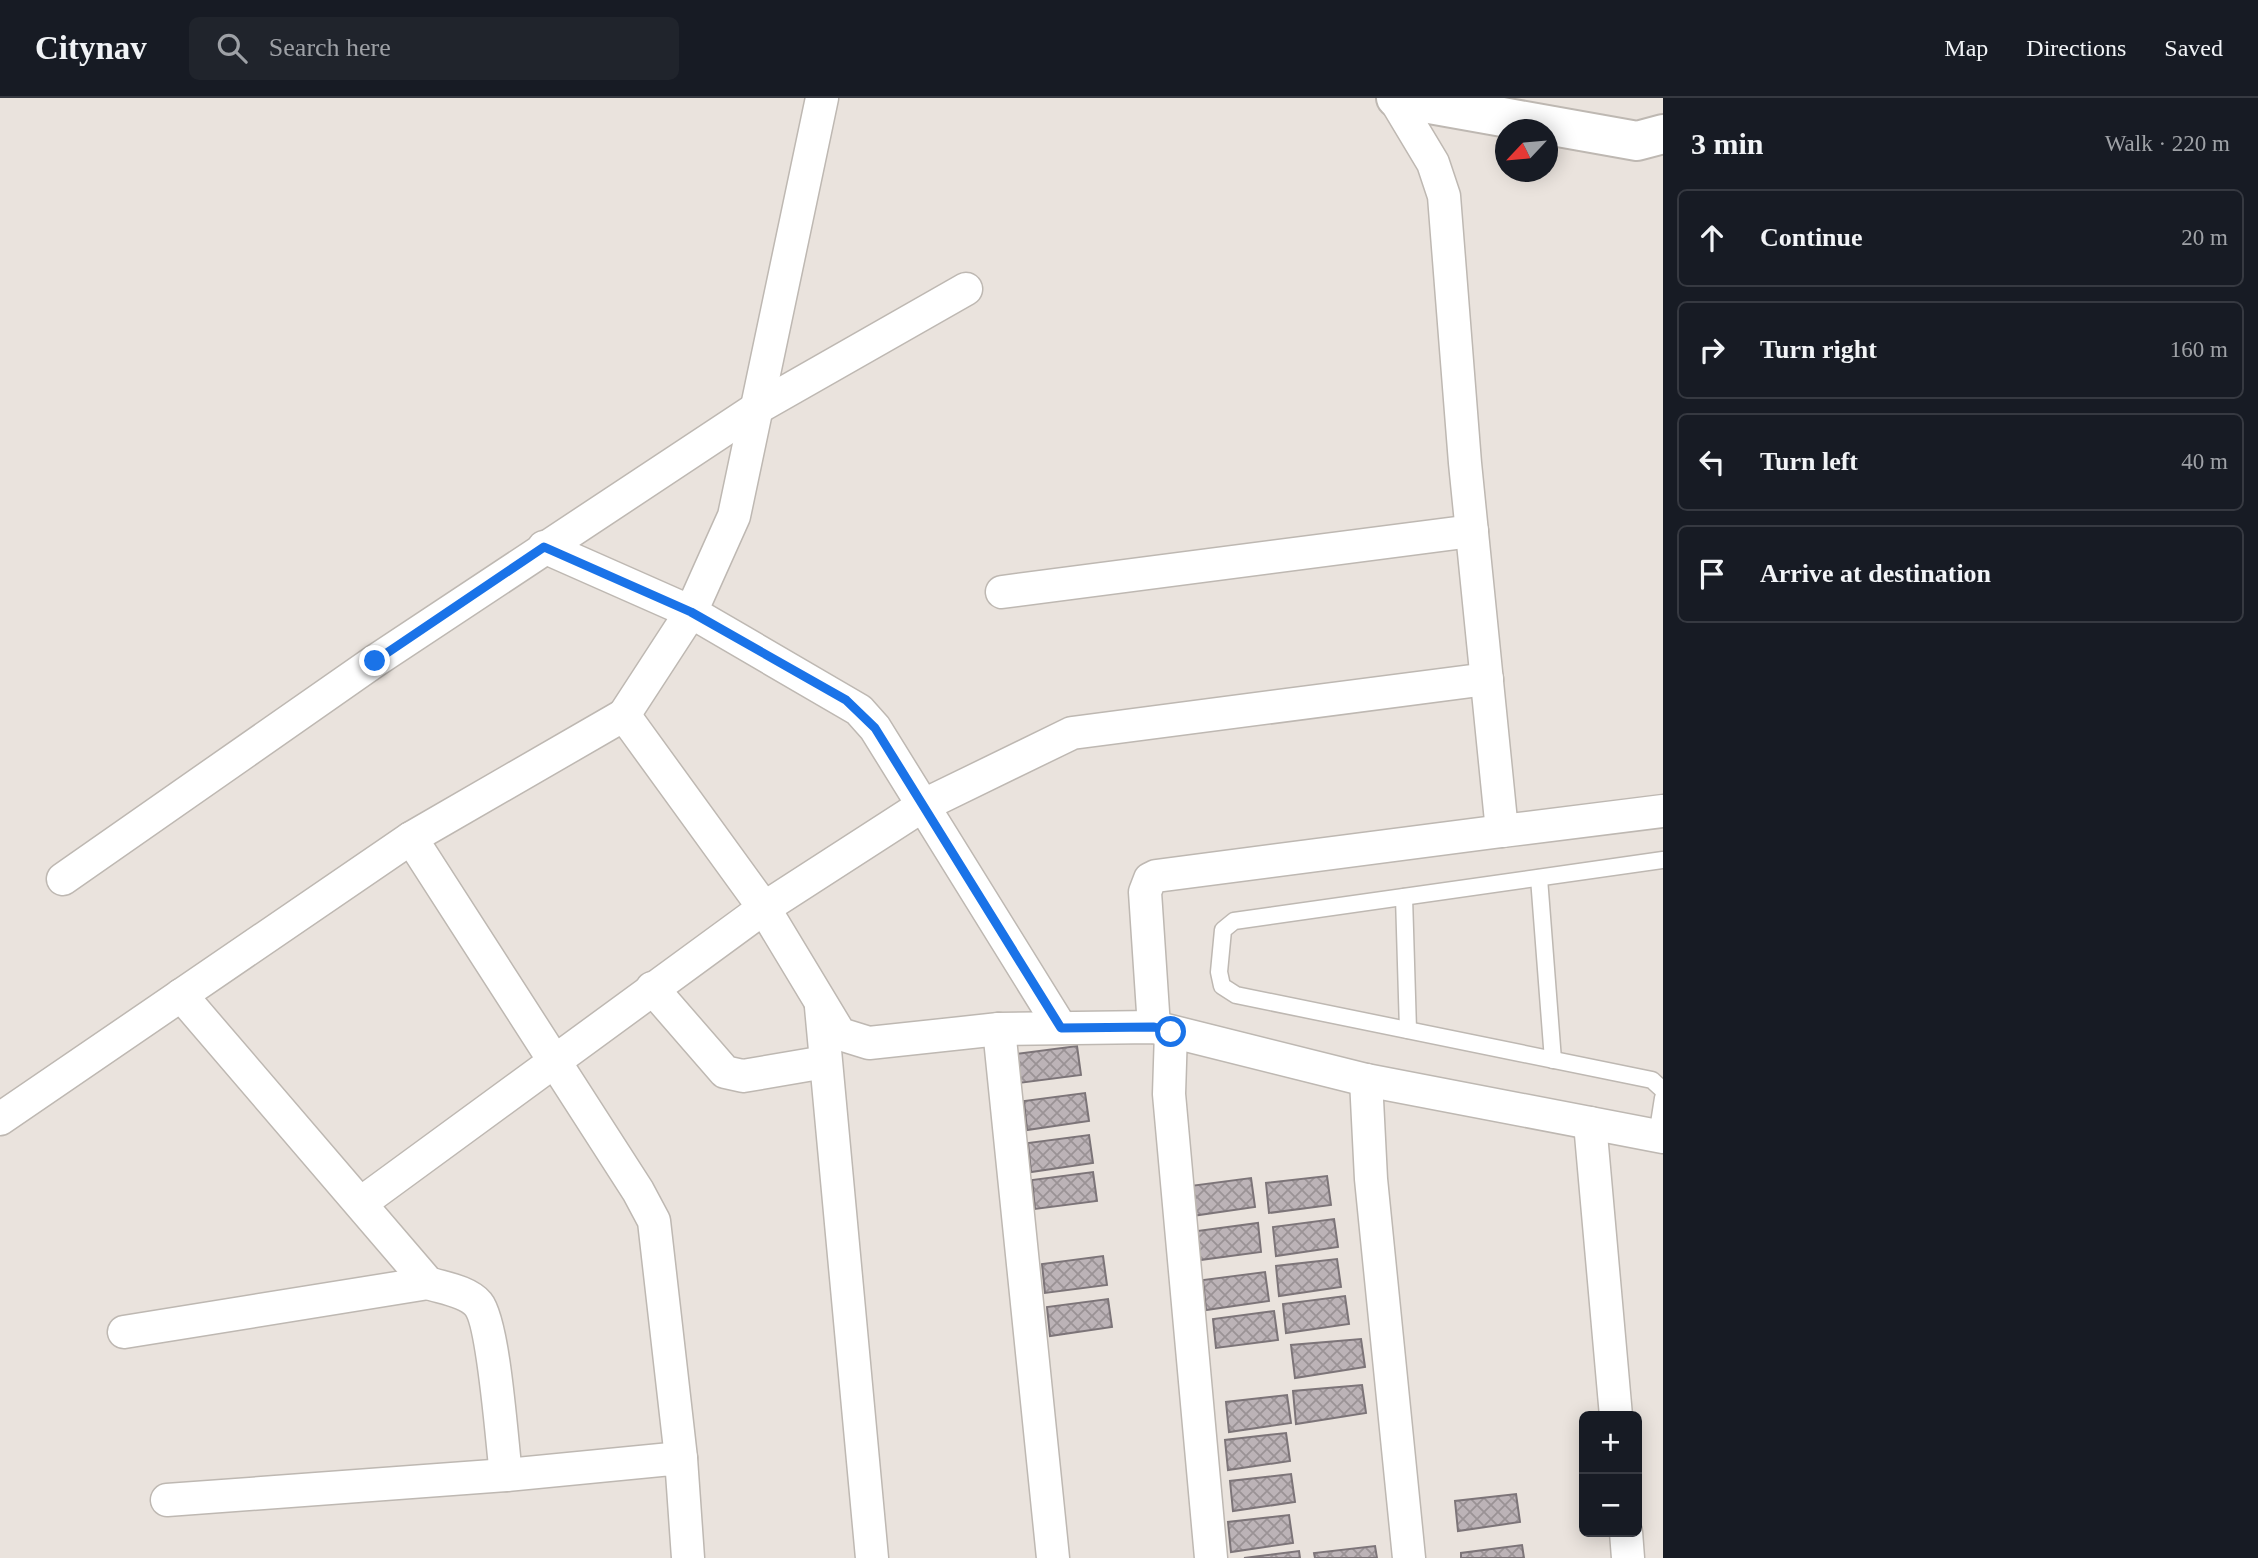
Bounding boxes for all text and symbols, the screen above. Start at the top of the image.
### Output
search box [189,17,679,80]
icon: search [213,29,251,67]
text: Citynav [35,30,147,66]
text: Search here [269,33,391,62]
text: Map [1944,35,1988,61]
text: Directions [2026,35,2126,61]
text: Saved [2164,35,2223,61]
north arrow [1495,119,1558,182]
text: 3 min [1691,127,1764,160]
text: Walk · 220 m [2105,131,2230,156]
icon: ahead [1693,219,1731,257]
text: Continue [1760,223,1863,252]
text: 20 m [2181,225,2228,250]
icon: right [1693,331,1731,369]
text: Turn right [1760,335,1877,364]
text: 160 m [2170,337,2228,362]
icon: left [1693,443,1731,481]
text: Turn left [1760,447,1858,476]
text: 40 m [2181,449,2228,474]
icon: arrive [1693,555,1731,593]
text: Arrive at destination [1760,559,1991,588]
route end [359,645,390,676]
route start [1155,1016,1186,1047]
map controls [1579,1411,1642,1537]
button: + [1579,1411,1642,1474]
button: − [1579,1474,1642,1537]

